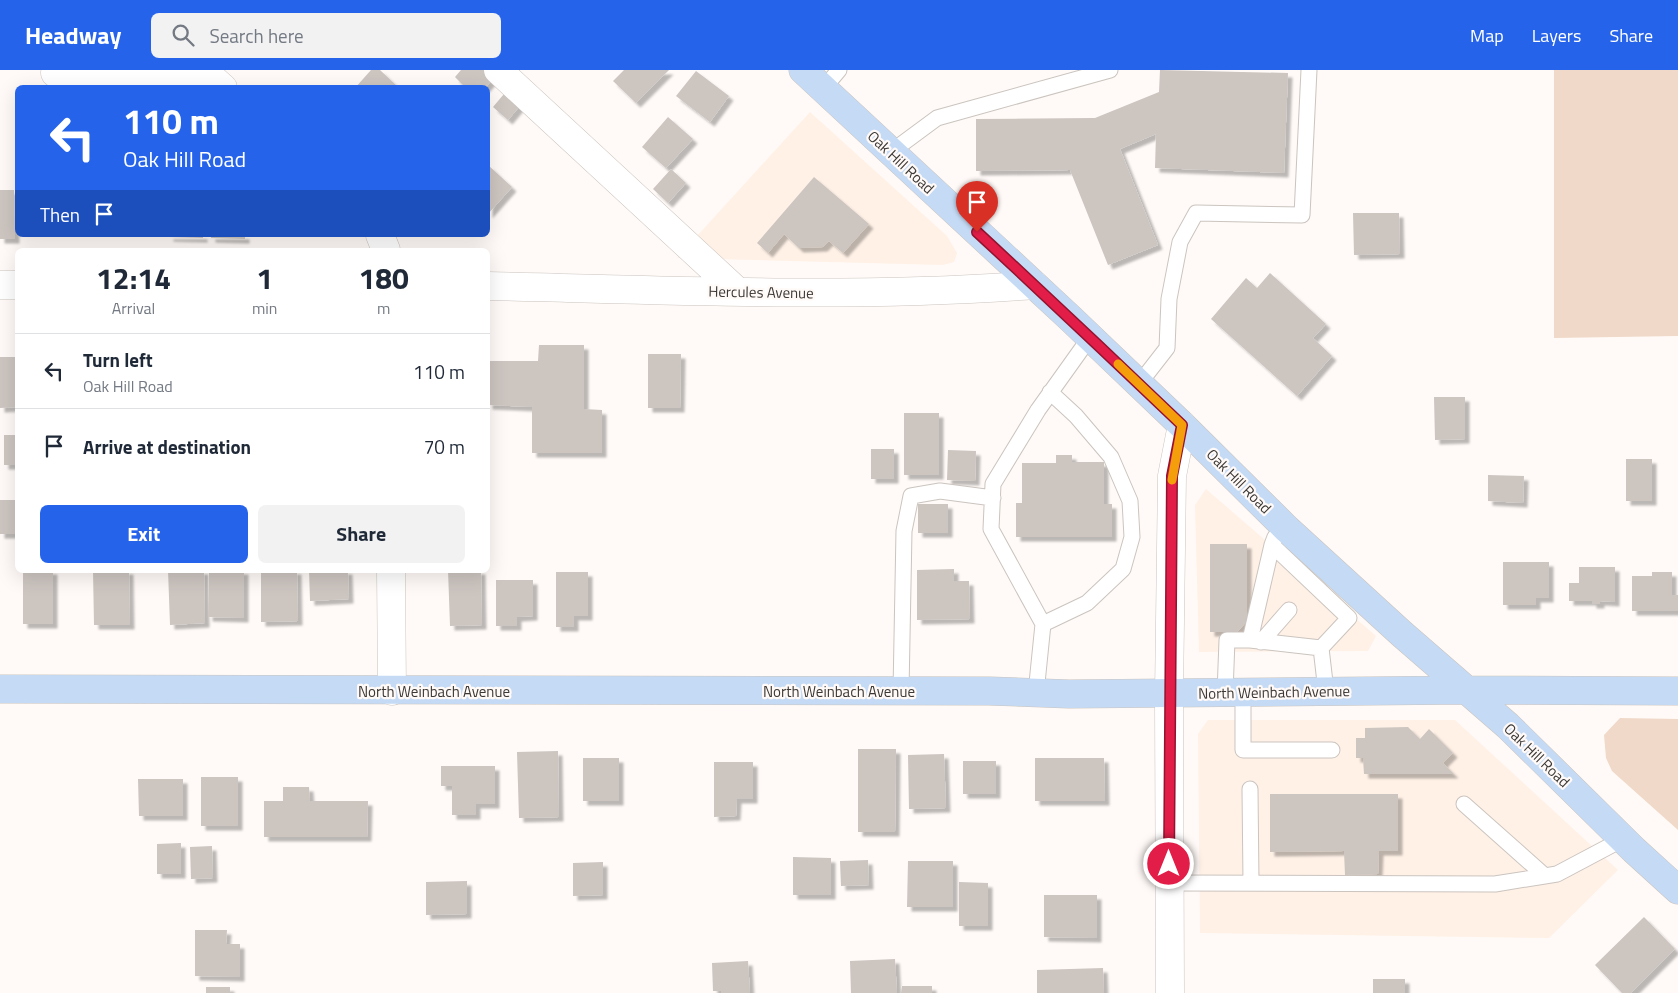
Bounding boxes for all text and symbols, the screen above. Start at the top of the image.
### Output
search box [151,13,501,58]
text: Headway [25,17,121,53]
icon: search [169,21,197,49]
text: Search here [209,21,304,50]
text: Map [1470,22,1504,49]
text: Layers [1532,22,1581,49]
text: Share [1609,22,1653,49]
text: 110 m [123,94,219,148]
icon: left [40,105,105,170]
street label: Oak Hill Road [862,125,940,199]
text: Oak Hill Road [123,142,246,176]
pin [956,181,998,232]
icon: arrive [963,188,991,216]
text: Then [40,200,80,229]
icon: arrive [90,200,118,228]
text: 12:14 [96,255,171,301]
text: 1 [256,255,273,301]
text: 180 [359,255,409,301]
street label: Hercules Avenue [708,280,814,304]
text: Arrival [112,296,155,320]
text: min [252,296,277,320]
text: m [377,296,390,320]
text: Turn left [83,345,153,374]
icon: left [40,357,68,385]
text: 110 m [413,357,465,386]
text: Oak Hill Road [83,374,173,398]
icon: arrive [40,432,68,460]
text: Arrive at destination [83,432,251,461]
text: 70 m [424,432,465,461]
street label: Oak Hill Road [1201,443,1277,519]
button: Exit [40,505,248,563]
button: Share [258,505,465,563]
street label: North Weinbach Avenue [1198,679,1350,705]
street label: North Weinbach Avenue [358,680,510,703]
street label: North Weinbach Avenue [763,680,915,703]
street label: Oak Hill Road [1499,718,1575,792]
position arrow [1142,837,1194,889]

